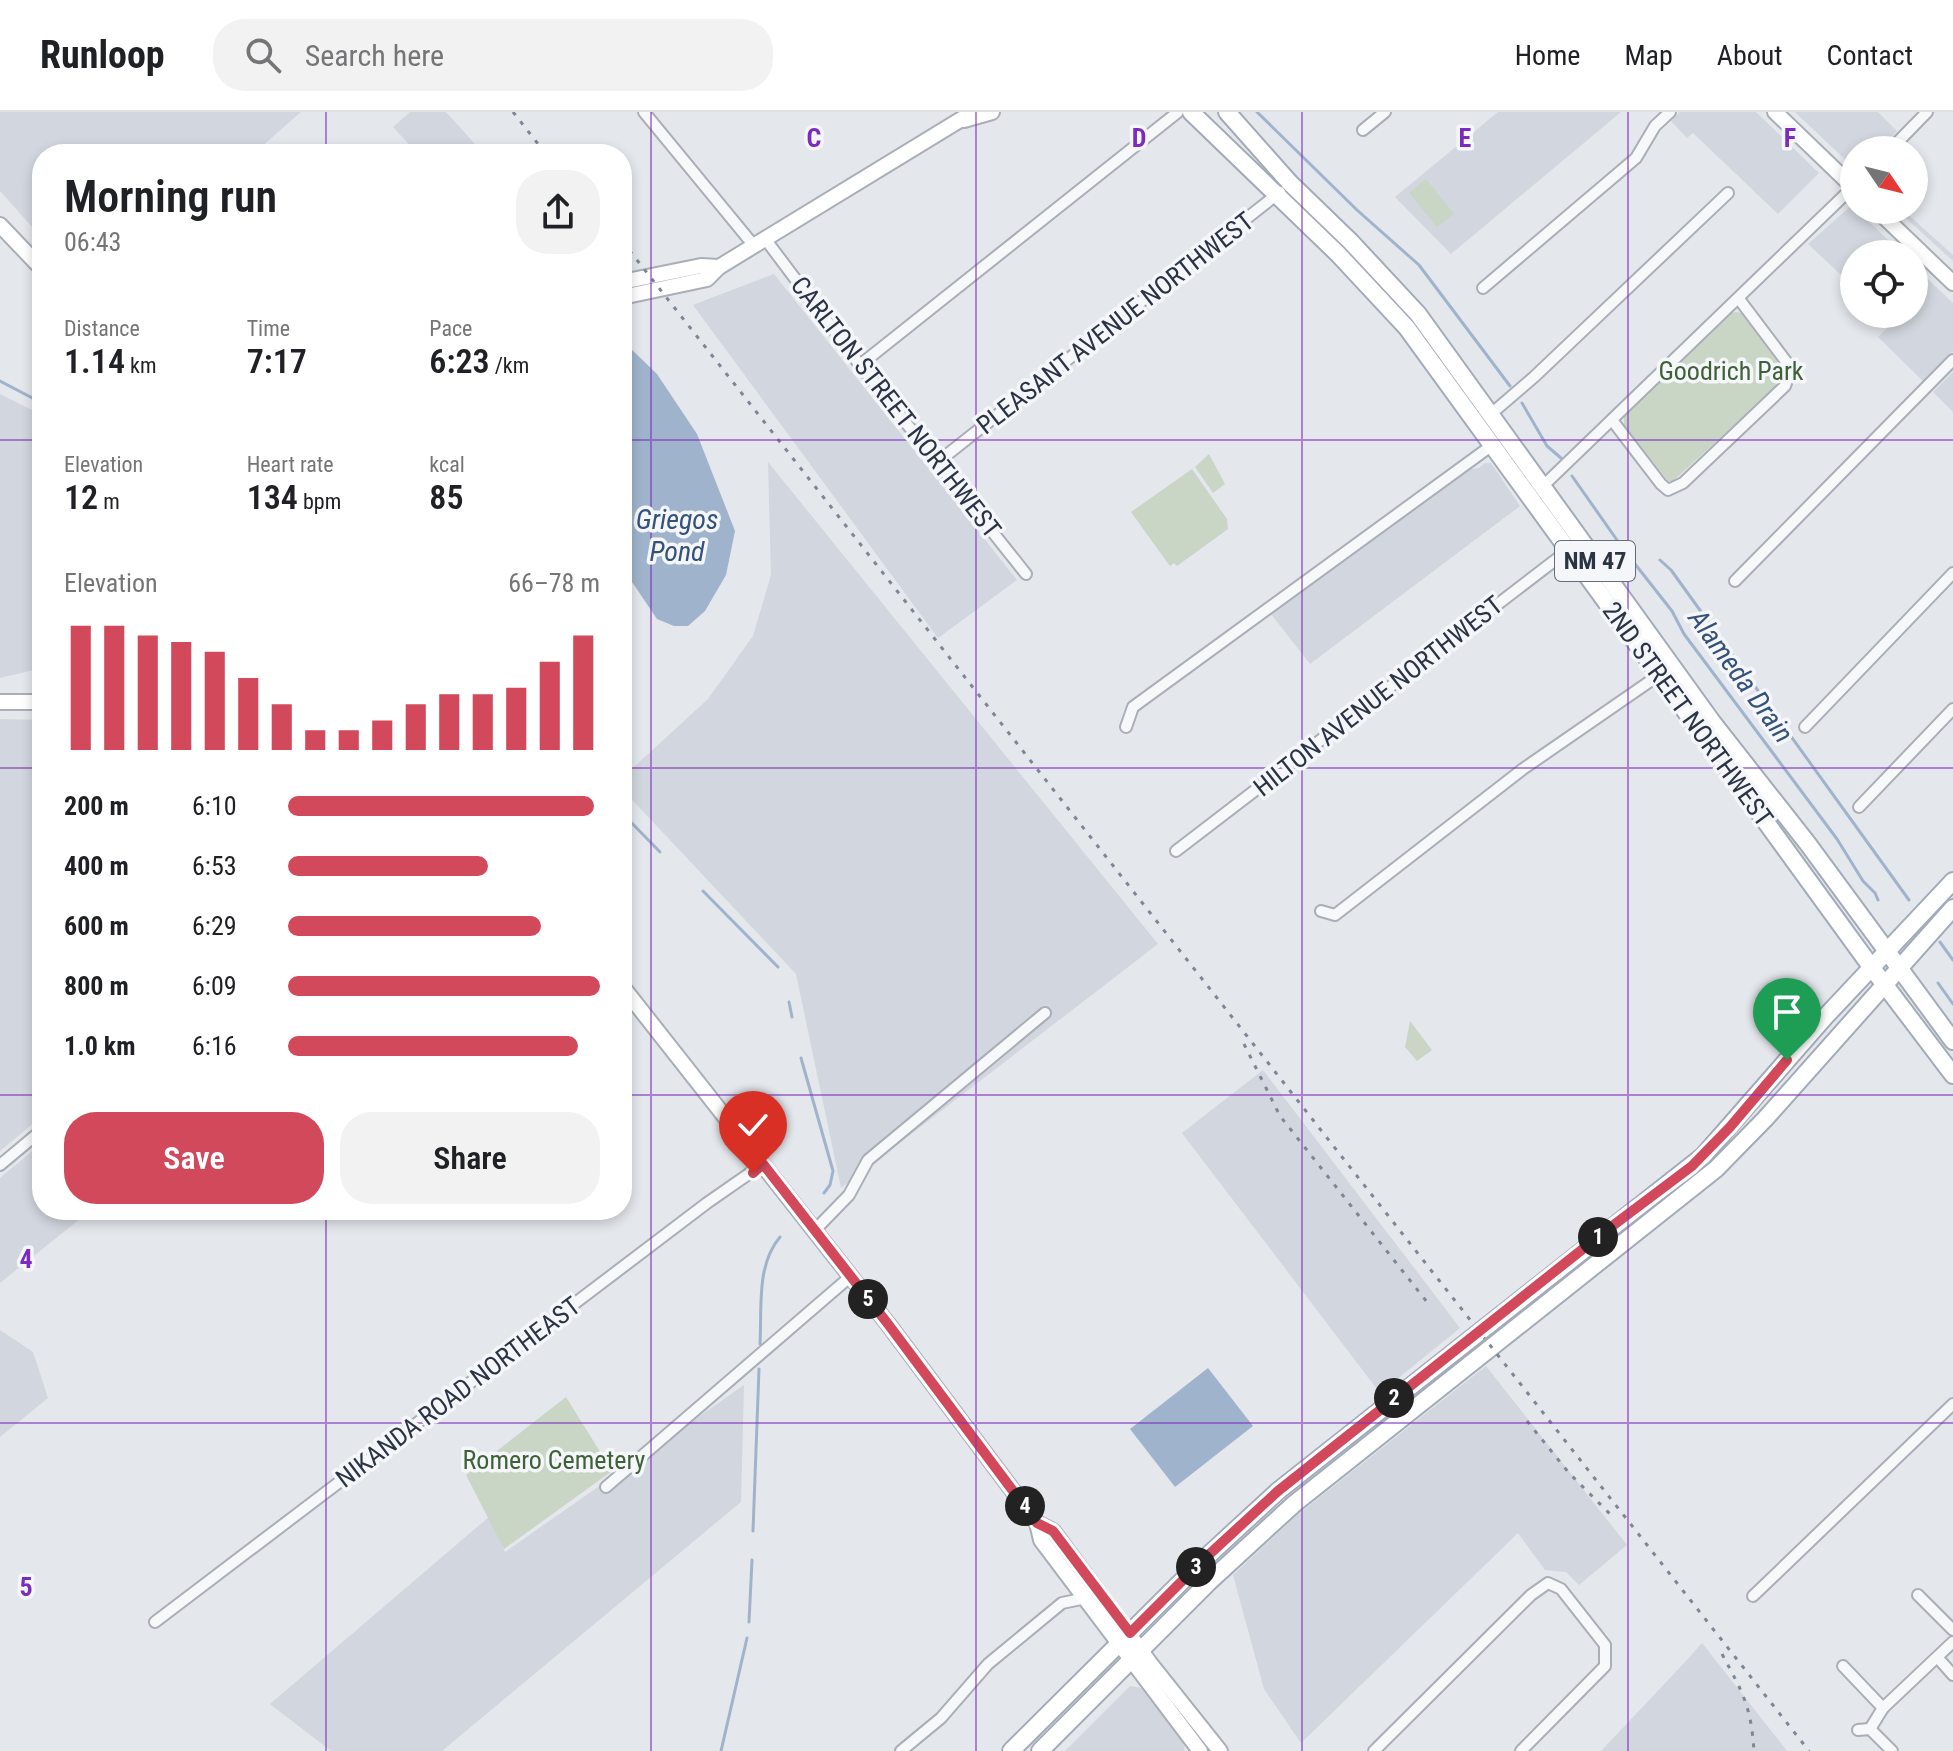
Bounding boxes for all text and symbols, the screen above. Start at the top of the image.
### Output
search box [213,19,773,91]
text: Runloop [40,33,165,77]
icon: search [241,33,285,77]
text: Search here [305,38,444,73]
text: Home [1515,39,1580,72]
text: Map [1624,39,1673,72]
text: About [1717,39,1783,72]
text: Contact [1827,39,1913,72]
text: C [807,123,822,153]
text: D [1132,123,1146,153]
text: E [1459,123,1472,153]
text: F [1784,123,1796,153]
north arrow [1840,136,1928,224]
map controls [1840,136,1928,328]
button: share [516,170,600,254]
text: Morning run [64,171,277,223]
street label: PLEASANT AVENUE NORTHWEST [971,206,1259,440]
text: 06:43 [64,227,121,257]
button: locate [1840,240,1928,328]
street label: CARLTON STREET NORTHWEST [785,270,1007,544]
text: Distance [64,316,140,341]
text: Time [247,316,290,341]
text: Pace [429,316,472,341]
text: 1.14 [64,341,125,381]
text: 7:17 [247,341,307,381]
text: 6:23 [429,341,490,381]
text: km [125,353,157,378]
text: /km [490,353,529,378]
park label: Goodrich Park [1658,356,1804,386]
text: Elevation [64,452,143,477]
text: Heart rate [247,452,334,477]
text: kcal [429,452,465,477]
text: 12 [64,477,98,517]
text: 134 [247,477,298,517]
text: 85 [429,477,464,517]
text: m [98,489,120,514]
text: bpm [298,489,341,514]
water label: Griegos Pond [636,503,718,568]
road number: NM 47 [1555,541,1635,581]
text: Elevation [64,568,158,598]
text: 66–78 m [508,568,600,598]
street label: HILTON AVENUE NORTHWEST [1248,590,1508,802]
street label: 2ND STREET NORTHWEST [1597,596,1779,832]
water label: Alameda Drain [1681,602,1800,749]
text: 200 m [64,791,129,821]
text: 6:10 [192,791,237,821]
text: 400 m [64,851,129,881]
text: 6:53 [192,851,237,881]
text: 600 m [64,911,129,941]
text: 6:29 [192,911,237,941]
text: 800 m [64,971,129,1001]
text: 6:09 [192,971,237,1001]
pin [1753,978,1821,1060]
icon: arrive [1765,990,1809,1034]
text: 1.0 km [64,1031,136,1061]
text: 6:16 [192,1031,237,1061]
pin [719,1091,787,1173]
icon: check [731,1103,775,1147]
button: Save [64,1112,324,1204]
button: Share [340,1112,600,1204]
pin: 1 [1578,1217,1618,1257]
text: 1 [1592,1224,1604,1249]
text: 4 [19,1244,33,1274]
pin: 5 [848,1279,888,1319]
text: 5 [862,1286,874,1311]
street label: NIKANDA ROAD NORTHEAST [330,1290,586,1494]
pin: 2 [1374,1378,1414,1418]
text: 2 [1388,1385,1400,1410]
park label: Romero Cemetery [463,1445,646,1475]
pin: 4 [1005,1486,1045,1526]
text: 4 [1019,1493,1031,1518]
pin: 3 [1176,1547,1216,1587]
text: 3 [1190,1554,1202,1579]
text: 5 [19,1572,33,1602]

